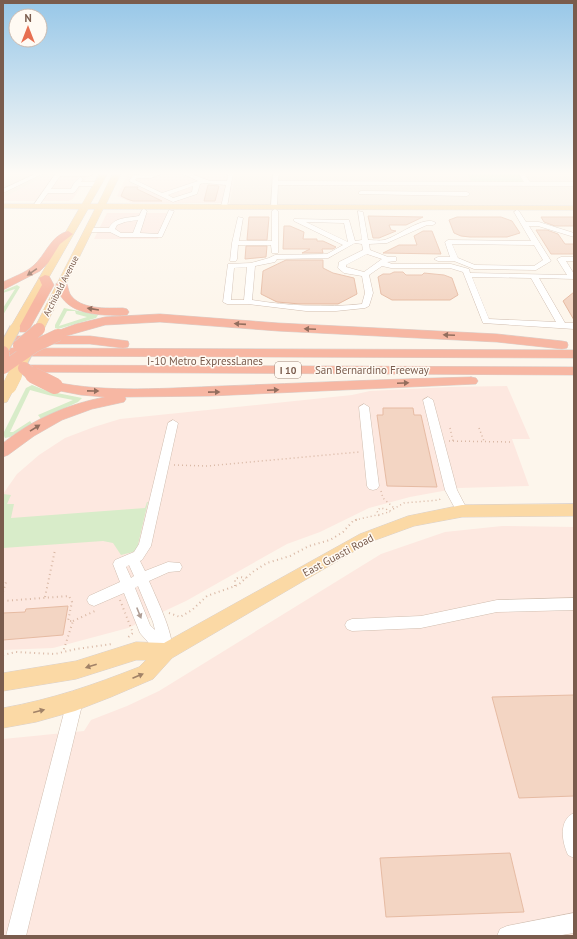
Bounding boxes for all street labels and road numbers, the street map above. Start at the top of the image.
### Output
street label: Archibald Avenue [41,253,81,318]
street label: I-10 Metro ExpressLanes [147,354,263,368]
road number: I 10 [275,362,301,378]
street label: San Bernardino Freeway [315,363,430,377]
street label: East Guasti Road [300,530,376,580]

